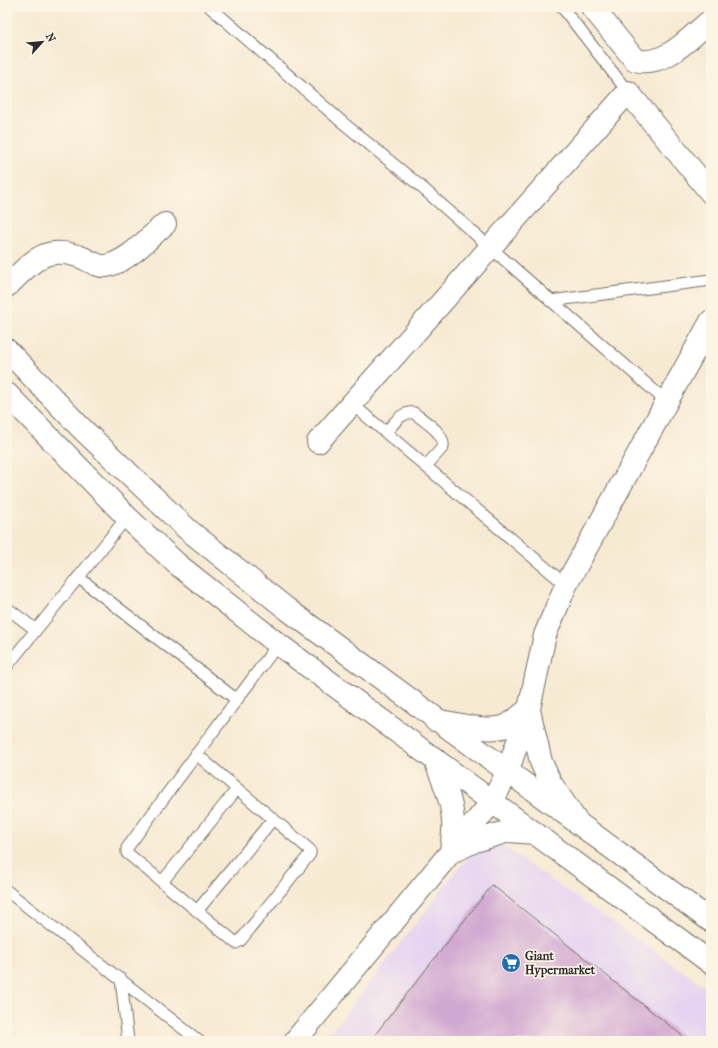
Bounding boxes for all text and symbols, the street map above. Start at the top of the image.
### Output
north arrow [22,22,62,62]
text: N [43,31,58,45]
place label: Giant Hypermarket [525,949,596,978]
supermarket icon: Giant Hypermarket [500,952,522,974]

